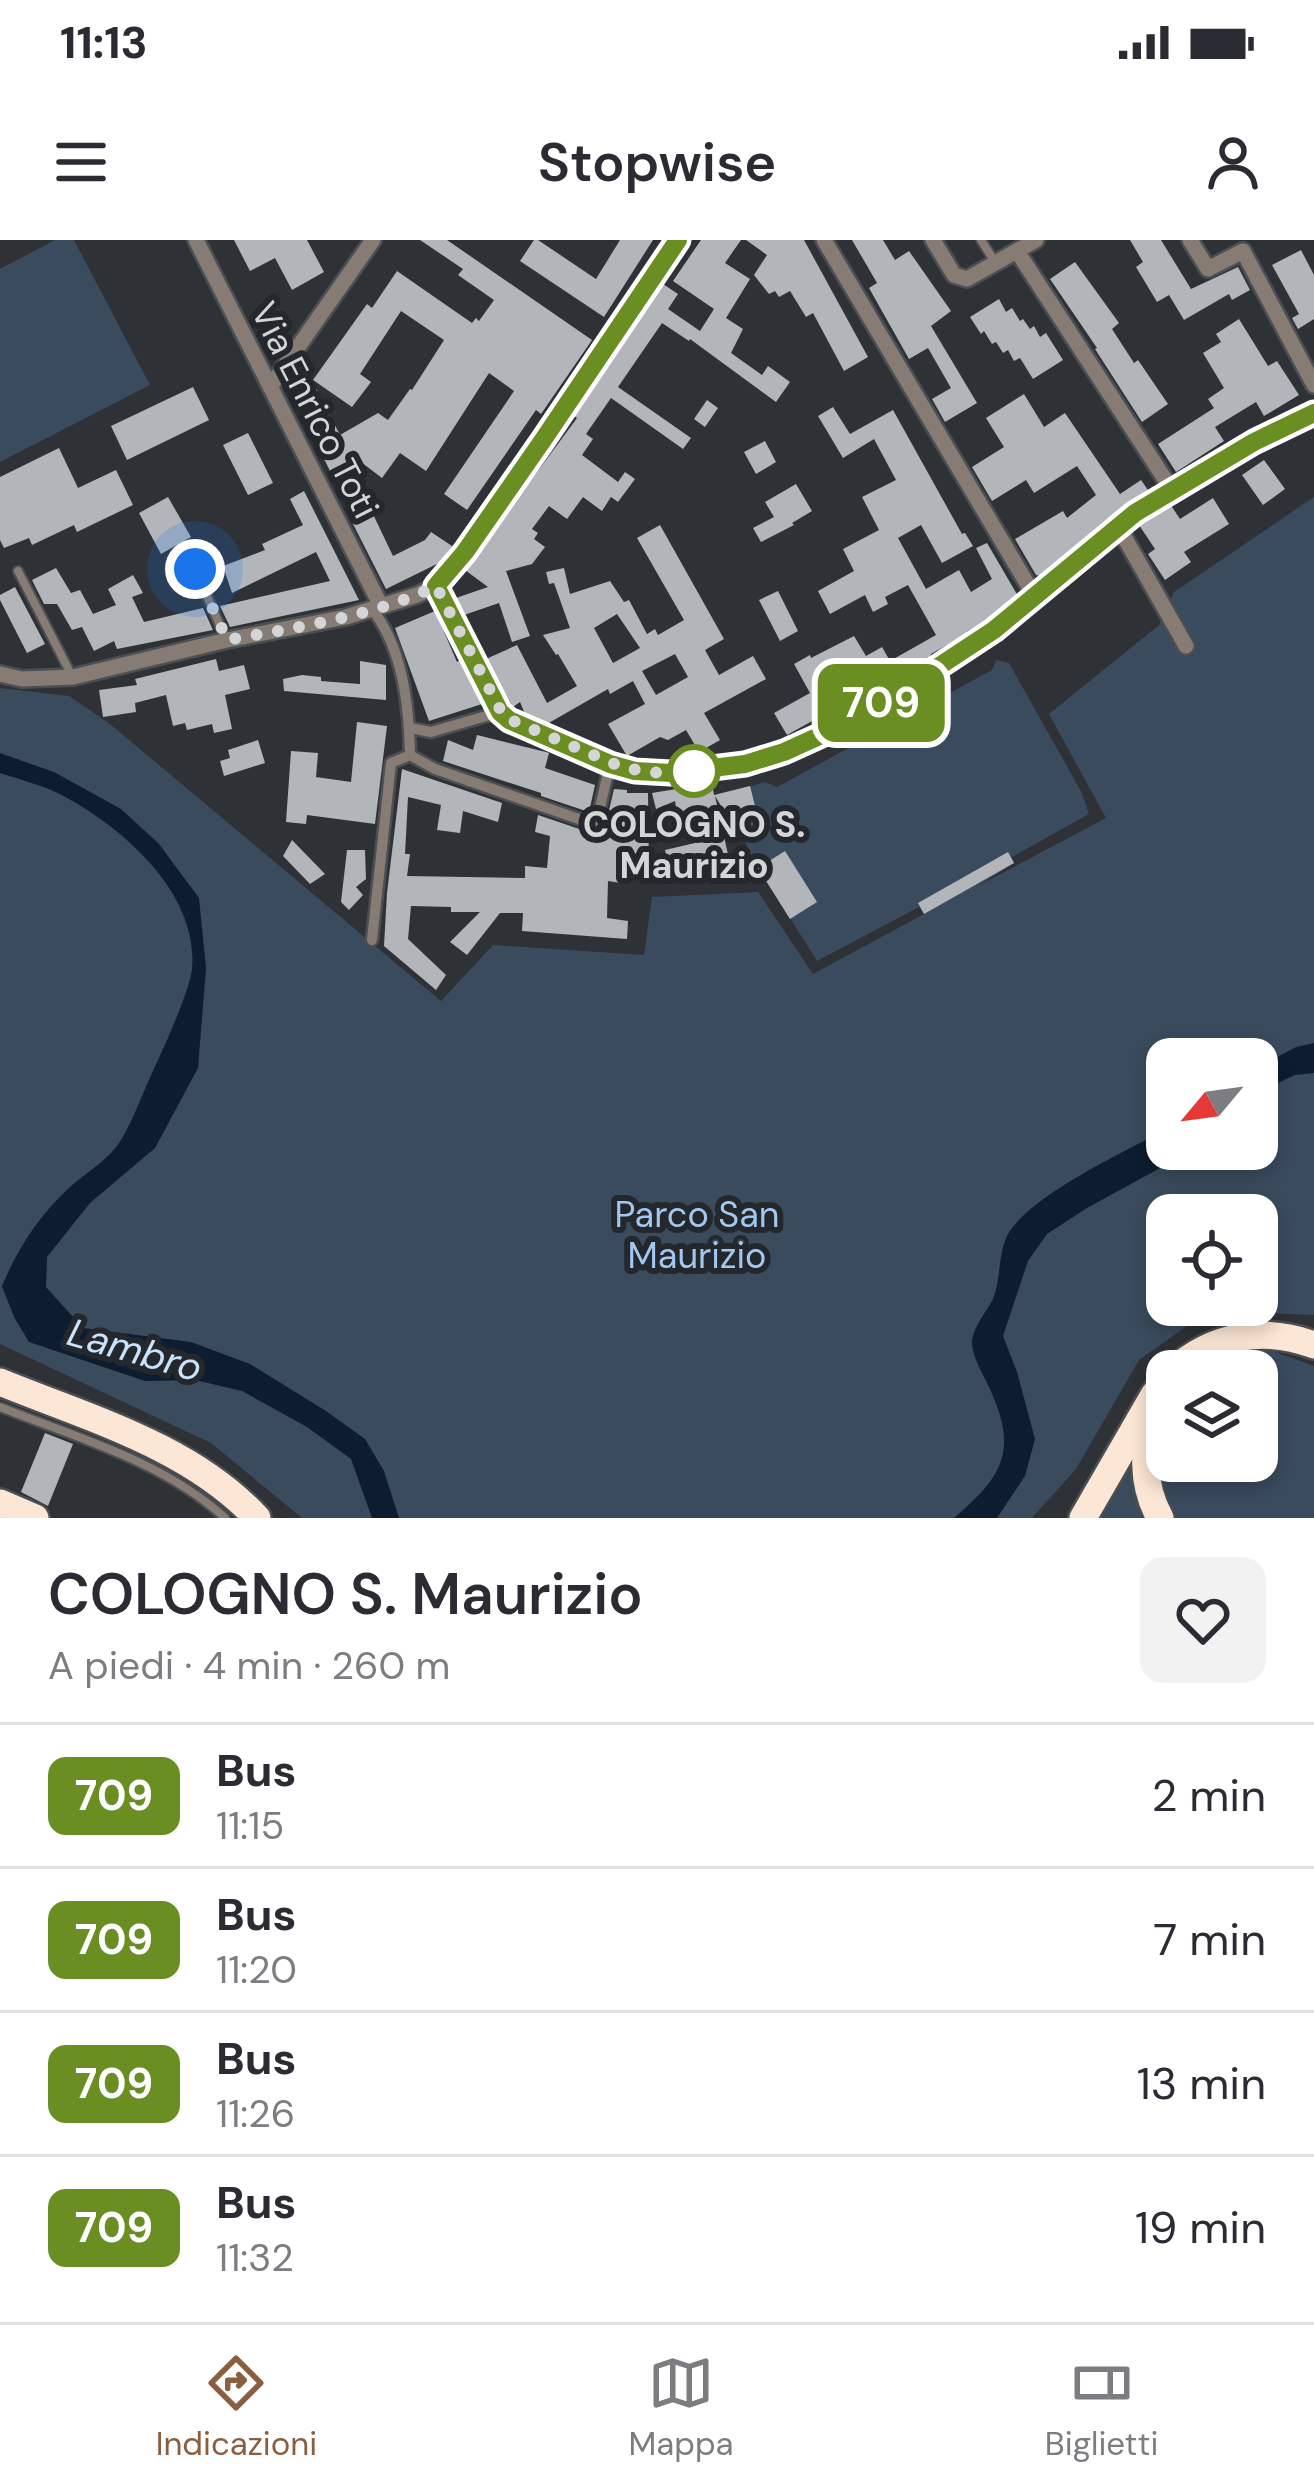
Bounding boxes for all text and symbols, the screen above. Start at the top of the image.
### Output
text: 11:13 [60,13,148,72]
text: Stopwise [538,127,776,198]
icon: menu [48,129,114,195]
icon: person [1200,129,1266,195]
street label: Via Enrico Toti [240,294,390,526]
your location [165,539,225,599]
line badge: 709 [812,664,950,742]
text: 709 [842,675,920,730]
marker: COLOGNO S. Maurizio [669,746,719,796]
place label: COLOGNO S. Maurizio [583,801,805,889]
north arrow [1146,1038,1278,1170]
map controls [1146,1038,1278,1482]
park label: Parco San Maurizio [615,1191,779,1279]
button: locate [1146,1194,1278,1326]
water label: Lambro [62,1307,208,1393]
button: layers [1146,1350,1278,1482]
text: COLOGNO S. Maurizio [48,1557,643,1632]
button: heart [1140,1557,1266,1683]
text: A piedi · 4 min · 260 m [48,1640,450,1691]
text: Bus [216,1741,296,1800]
text: 2 min [1151,1766,1266,1825]
text: 709 [75,1768,153,1823]
text: 11:15 [216,1800,284,1851]
text: Bus [216,1885,296,1944]
text: 7 min [1153,1910,1266,1969]
text: 709 [75,1912,153,1967]
text: 11:20 [216,1944,297,1995]
text: Bus [216,2029,296,2088]
text: 13 min [1137,2054,1266,2113]
text: 709 [75,2056,153,2111]
text: 11:26 [216,2088,295,2139]
text: Bus [216,2173,296,2232]
text: 19 min [1135,2198,1266,2257]
text: 709 [75,2200,153,2255]
text: 11:32 [216,2232,294,2283]
tab: Indicazioni [156,2350,317,2465]
tab: Mappa [629,2350,734,2465]
tab: Biglietti [1045,2350,1158,2465]

